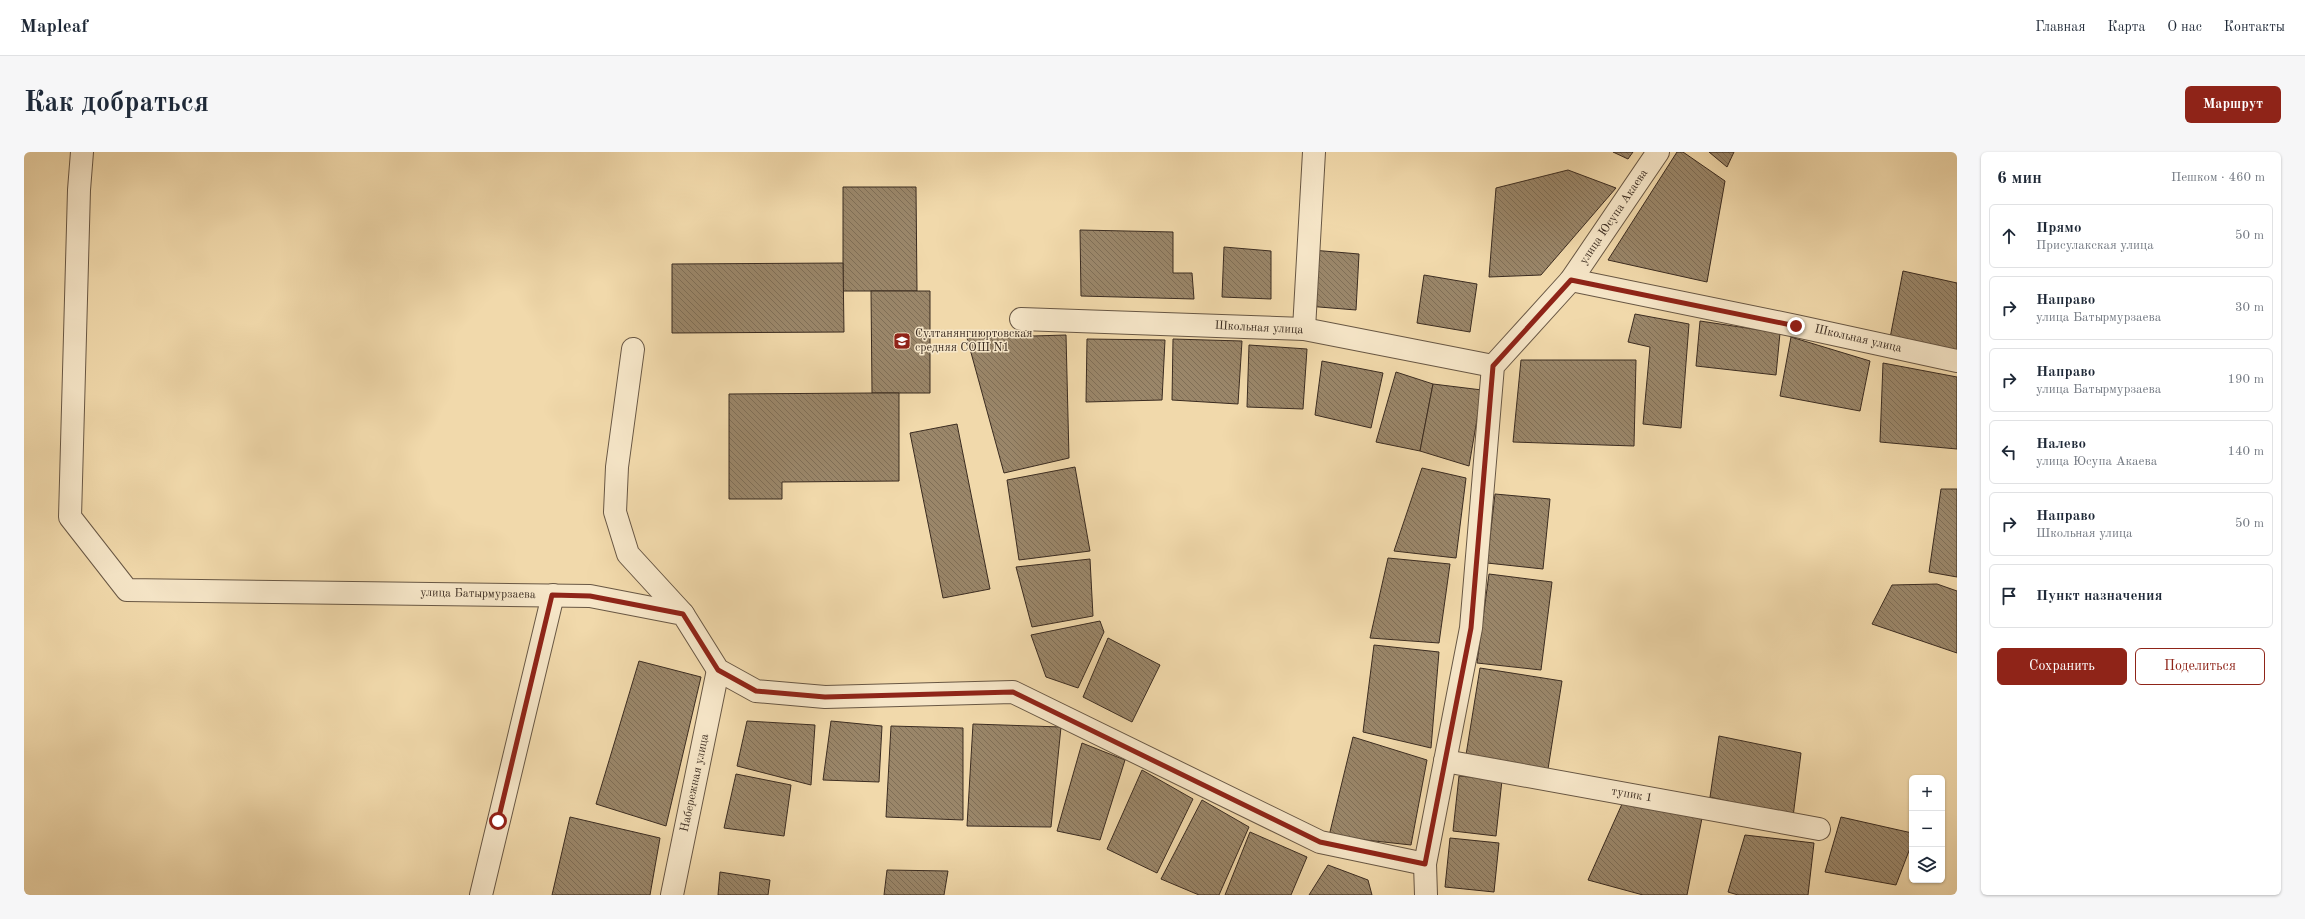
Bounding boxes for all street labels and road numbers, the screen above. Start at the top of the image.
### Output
street label: улица Юсупа Акаева [1578,167,1650,267]
street label: Школьная улица [1214,320,1304,336]
street label: Школьная улица [1813,323,1903,355]
street label: улица Батырмурзаева [420,587,536,601]
street label: Набережная улица [679,733,711,833]
street label: тупик 1 [1611,785,1653,805]

